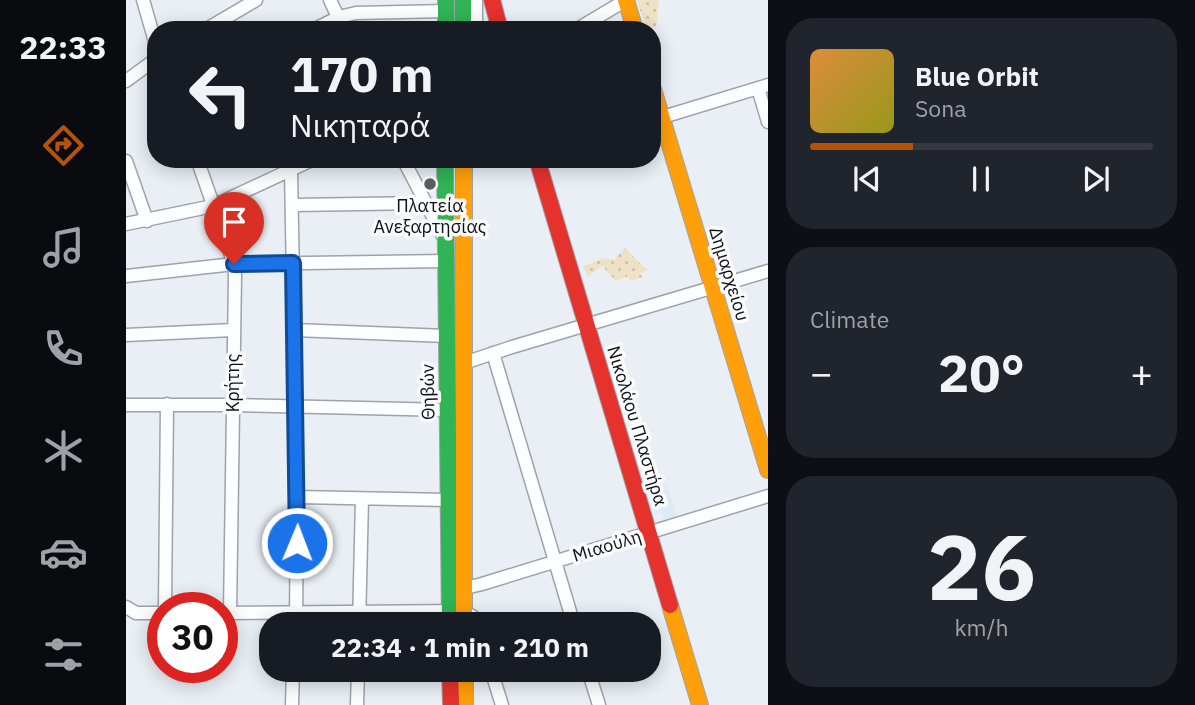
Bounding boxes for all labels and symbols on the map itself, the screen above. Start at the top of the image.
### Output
marker: Πλατεία Ανεξαρτησίας [422,176,438,192]
pin [204,192,264,264]
place label: Πλατεία Ανεξαρτησίας [373,194,487,238]
street label: Δημαρχείου [704,224,755,324]
street label: Νικολάου Πλαστήρα [602,343,673,509]
street label: Κρήτης [221,353,244,412]
street label: Θηβών [416,364,439,420]
position arrow [260,506,334,580]
street label: Μιαούλη [570,524,644,567]
speed limit sign: 30 [147,592,238,683]

